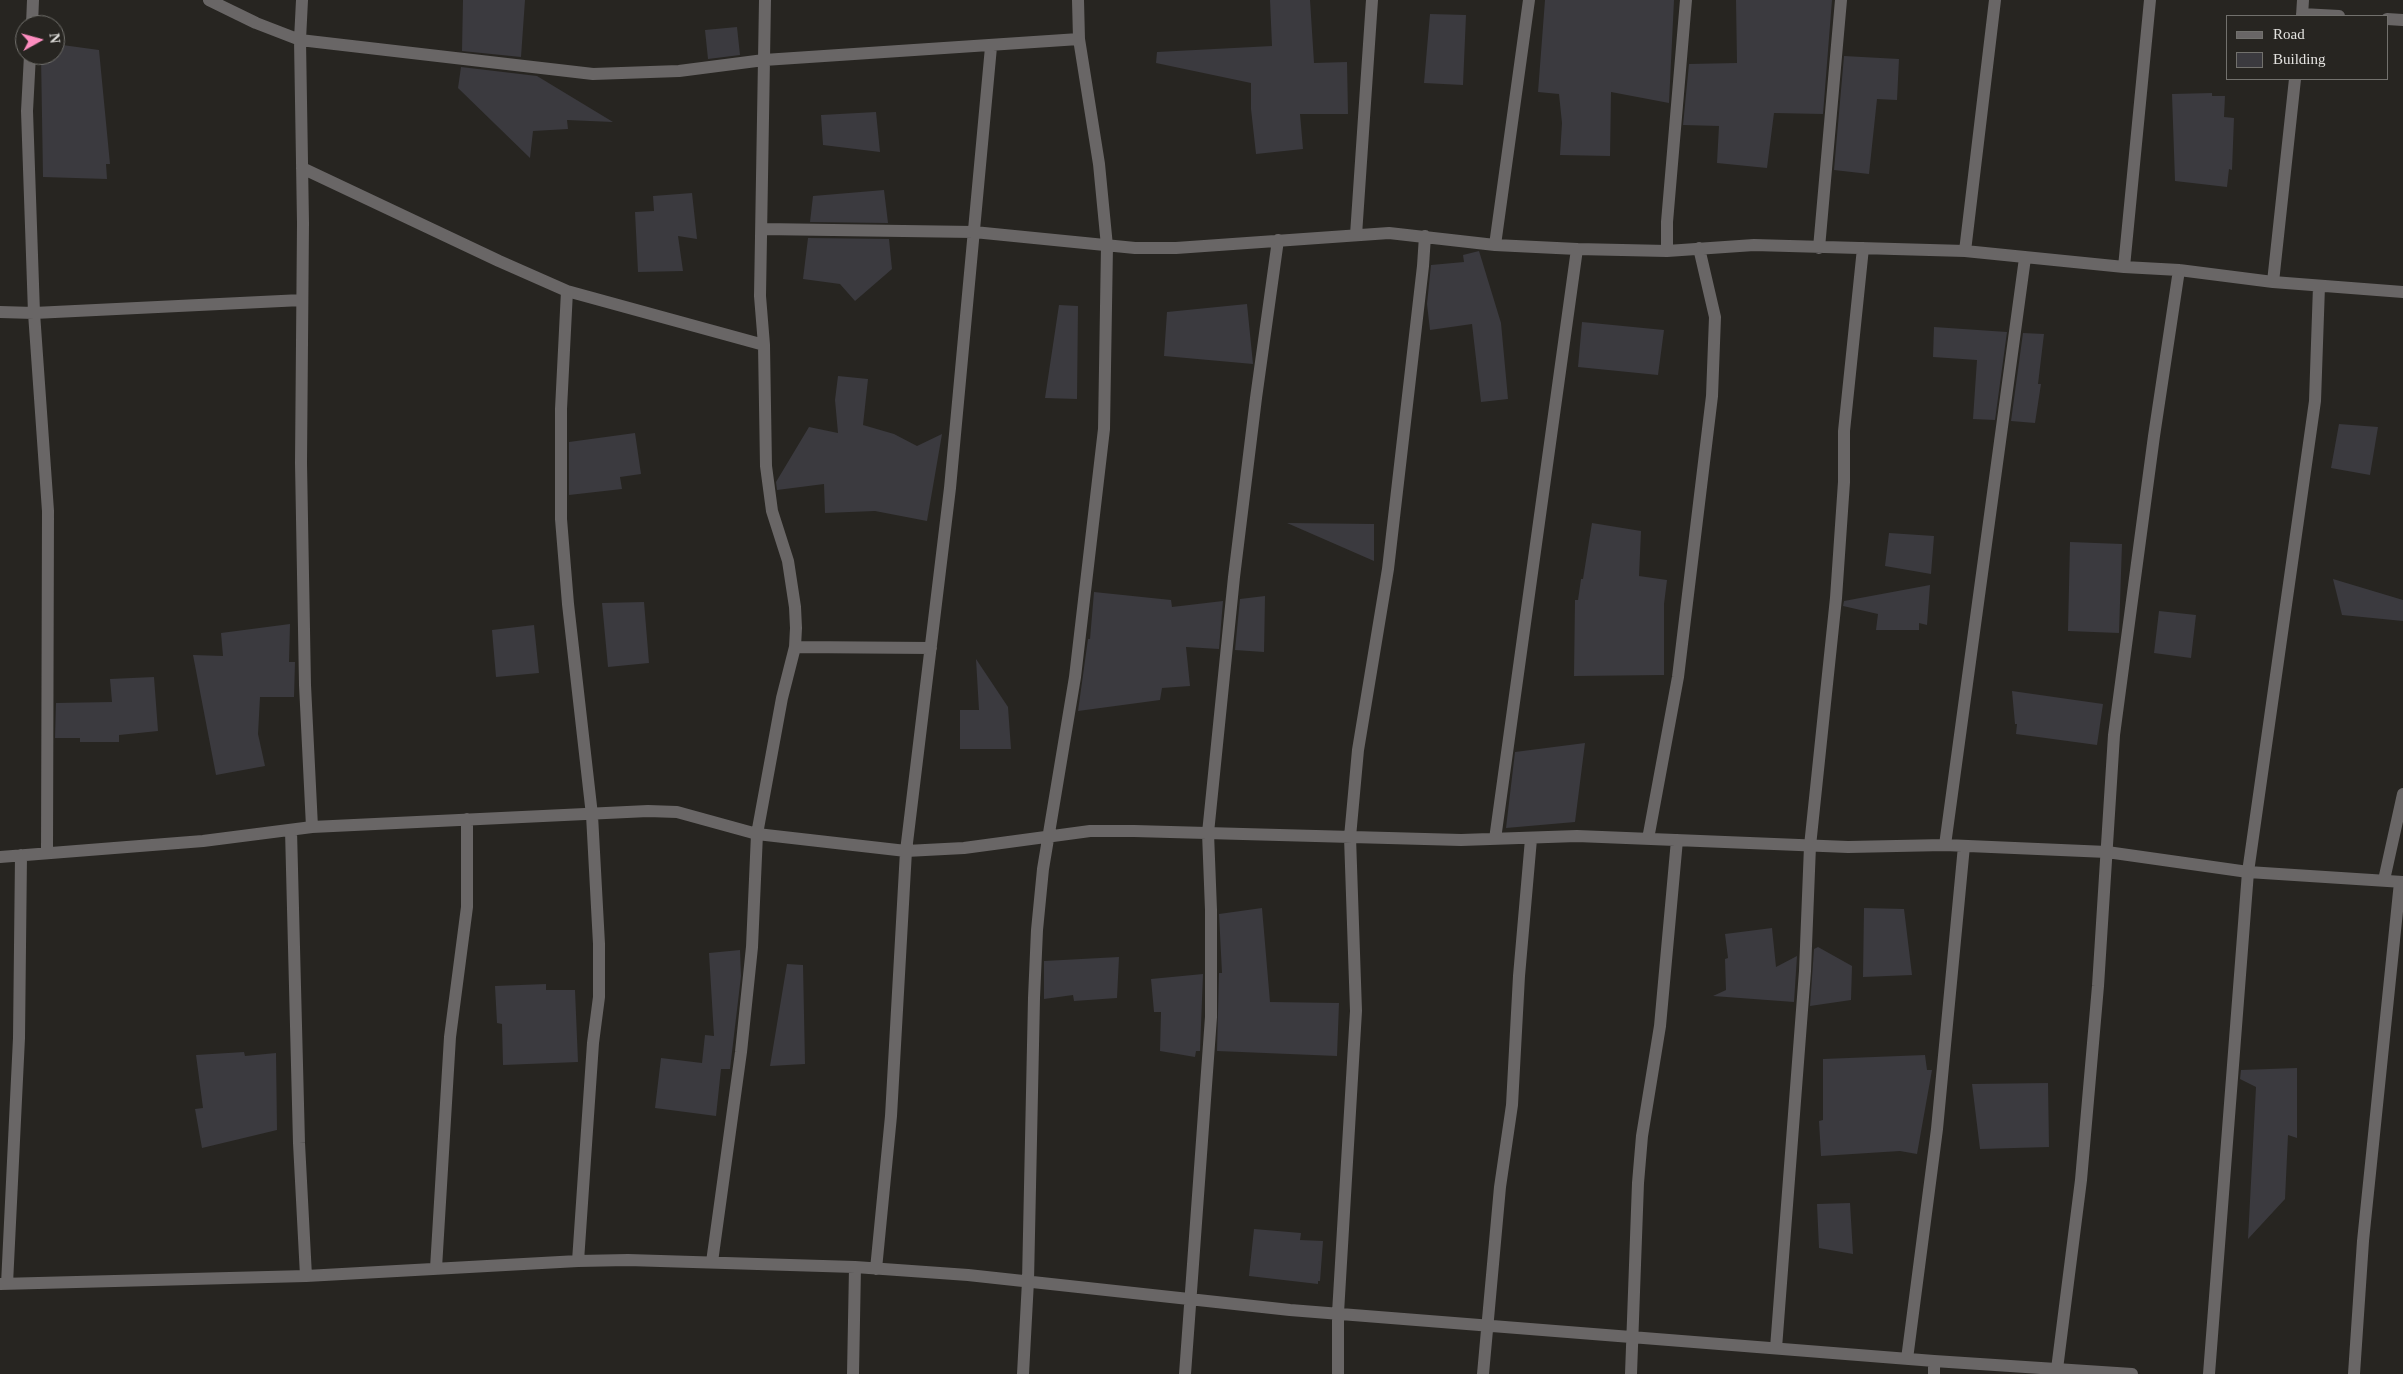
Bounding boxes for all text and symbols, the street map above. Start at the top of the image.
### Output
north arrow [15,15,65,65]
legend [2226,15,2388,80]
text: Road [2273,26,2305,42]
text: N [46,32,62,44]
text: Building [2273,51,2326,67]

